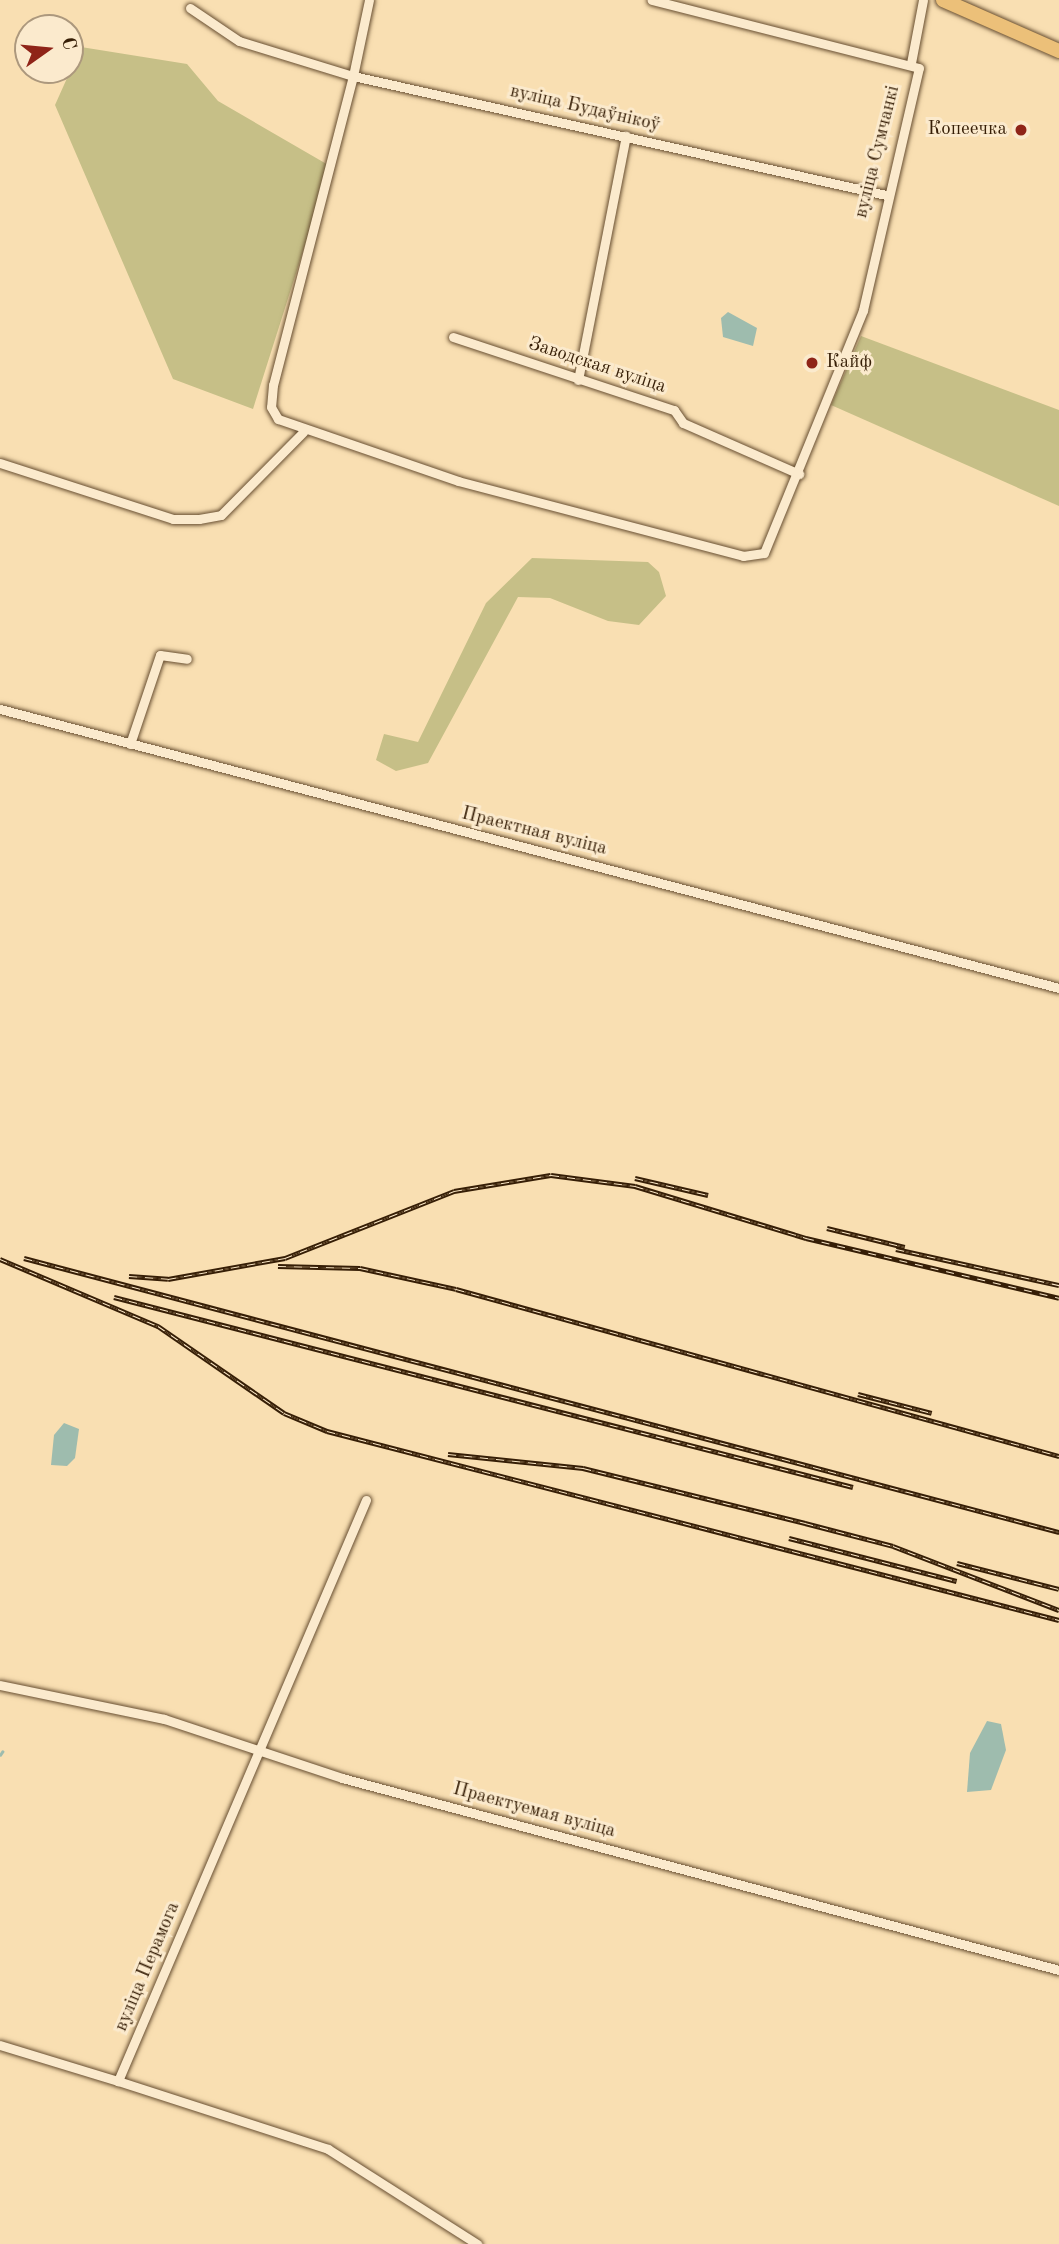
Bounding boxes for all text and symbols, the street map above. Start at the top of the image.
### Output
north arrow [14,14,84,84]
text: С [57,35,79,52]
street label: вуліца Будаўнікоў [508,81,662,137]
street label: вуліца Сумчанкі [851,83,905,221]
place label: Копеечка [927,119,1007,141]
marker: Копеечка [1013,122,1029,138]
street label: Заводская вуліца [525,333,669,399]
place label: Кайф [826,352,872,374]
marker: Кайф [804,355,820,371]
street label: Праектная вуліца [459,803,609,861]
street label: Праектуемая вуліца [450,1778,618,1844]
street label: вуліца Перамога [110,1899,186,2035]

